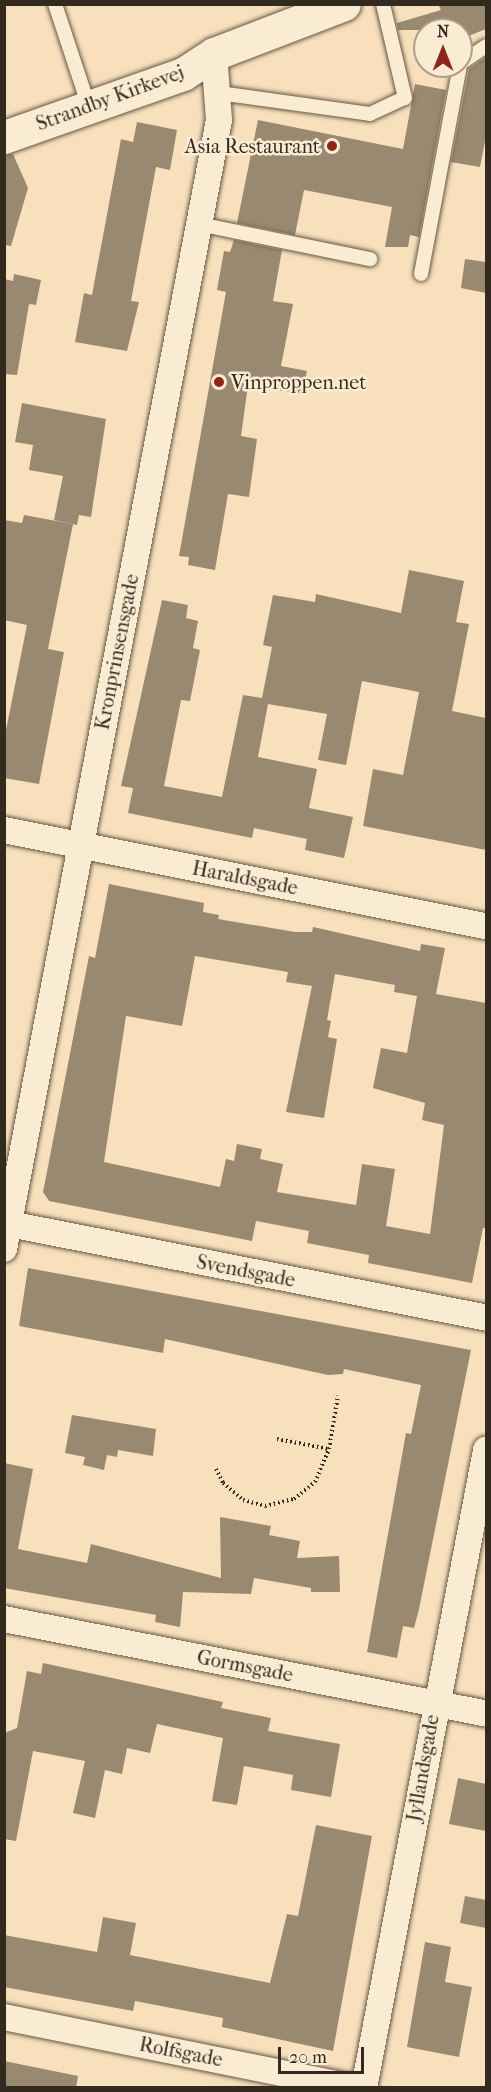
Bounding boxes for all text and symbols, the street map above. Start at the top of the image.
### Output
north arrow [413,18,473,78]
text: N [437,22,449,41]
street label: Strandby Kirkevej [33,60,187,136]
place label: Asia Restaurant [185,134,320,158]
marker: Asia Restaurant [325,139,339,153]
place label: Vinproppen.net [231,370,366,394]
marker: Vinproppen.net [212,375,226,389]
street label: Kronprinsensgade [90,572,144,732]
street label: Haraldsgade [190,856,300,900]
street label: Svendsgade [195,1250,297,1292]
street label: Gormsgade [195,1645,295,1687]
street label: Jyllandsgade [402,1713,444,1823]
street label: Rolfsgade [137,2032,225,2072]
scale bar [281,2035,366,2073]
text: 20 m [289,2047,327,2068]

